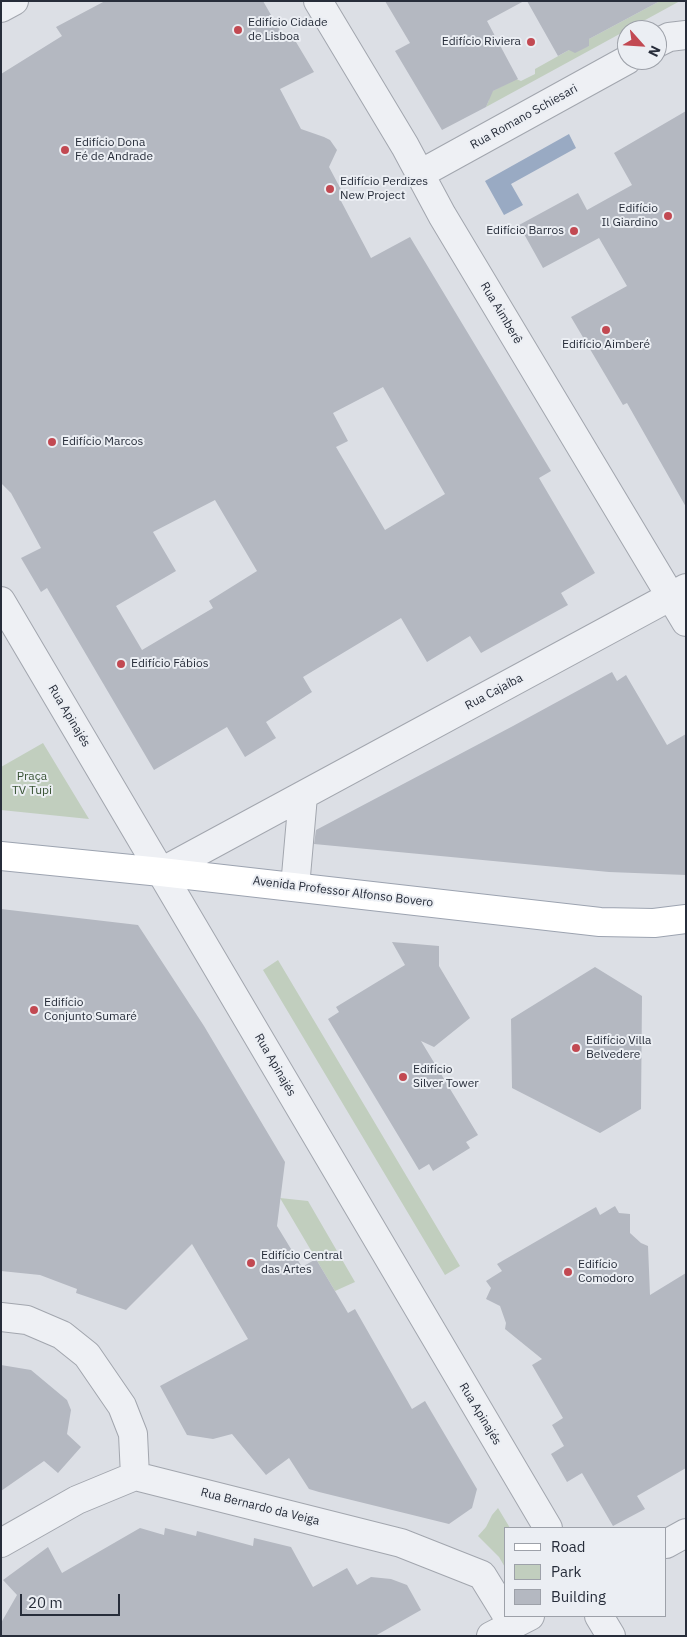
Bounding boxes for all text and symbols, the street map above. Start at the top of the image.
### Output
place label: Edifício Cidade de Lisboa [248,16,328,44]
north arrow [617,20,667,70]
marker: Edifício Cidade de Lisboa [232,24,244,36]
place label: Edifício Riviera [442,35,521,49]
marker: Edifício Riviera [525,36,537,48]
text: N [644,43,665,60]
street label: Rua Romano Schiesari [468,82,580,152]
place label: Edifício Dona Fé de Andrade [75,136,153,164]
marker: Edifício Dona Fé de Andrade [59,144,71,156]
place label: Edifício Perdizes New Project [340,175,428,203]
marker: Edifício Perdizes New Project [324,183,336,195]
place label: Edifício Il Giardino [602,202,658,230]
marker: Edifício Il Giardino [662,210,674,222]
place label: Edifício Barros [486,224,564,238]
marker: Edifício Barros [568,225,580,237]
street label: Rua Aimberê [477,280,525,346]
marker: Edifício Aimberé [600,324,612,336]
place label: Edifício Aimberé [562,338,650,352]
place label: Edifício Marcos [62,435,143,449]
marker: Edifício Marcos [46,436,58,448]
place label: Edifício Fábios [131,657,208,671]
marker: Edifício Fábios [115,658,127,670]
street label: Rua Cajaíba [463,671,525,713]
street label: Rua Apinajés [45,682,93,750]
park label: Praça TV Tupi [12,770,52,798]
street label: Avenida Professor Alfonso Bovero [252,874,434,910]
place label: Edifício Conjunto Sumaré [44,996,137,1024]
marker: Edifício Conjunto Sumaré [28,1004,40,1016]
street label: Rua Apinajés [251,1031,299,1099]
place label: Edifício Villa Belvedere [586,1034,651,1062]
marker: Edifício Villa Belvedere [570,1042,582,1054]
place label: Edifício Silver Tower [413,1063,479,1091]
marker: Edifício Silver Tower [397,1071,409,1083]
place label: Edifício Central das Artes [261,1249,342,1277]
marker: Edifício Central das Artes [245,1257,257,1269]
place label: Edifício Comodoro [578,1258,634,1286]
marker: Edifício Comodoro [562,1266,574,1278]
street label: Rua Apinajés [456,1380,504,1448]
street label: Rua Bernardo da Veiga [199,1485,321,1529]
legend [504,1527,667,1617]
text: Road [551,1537,586,1556]
text: Park [551,1562,581,1581]
scale bar [22,1584,122,1616]
text: Building [551,1587,606,1606]
text: 20 m [28,1593,63,1612]

